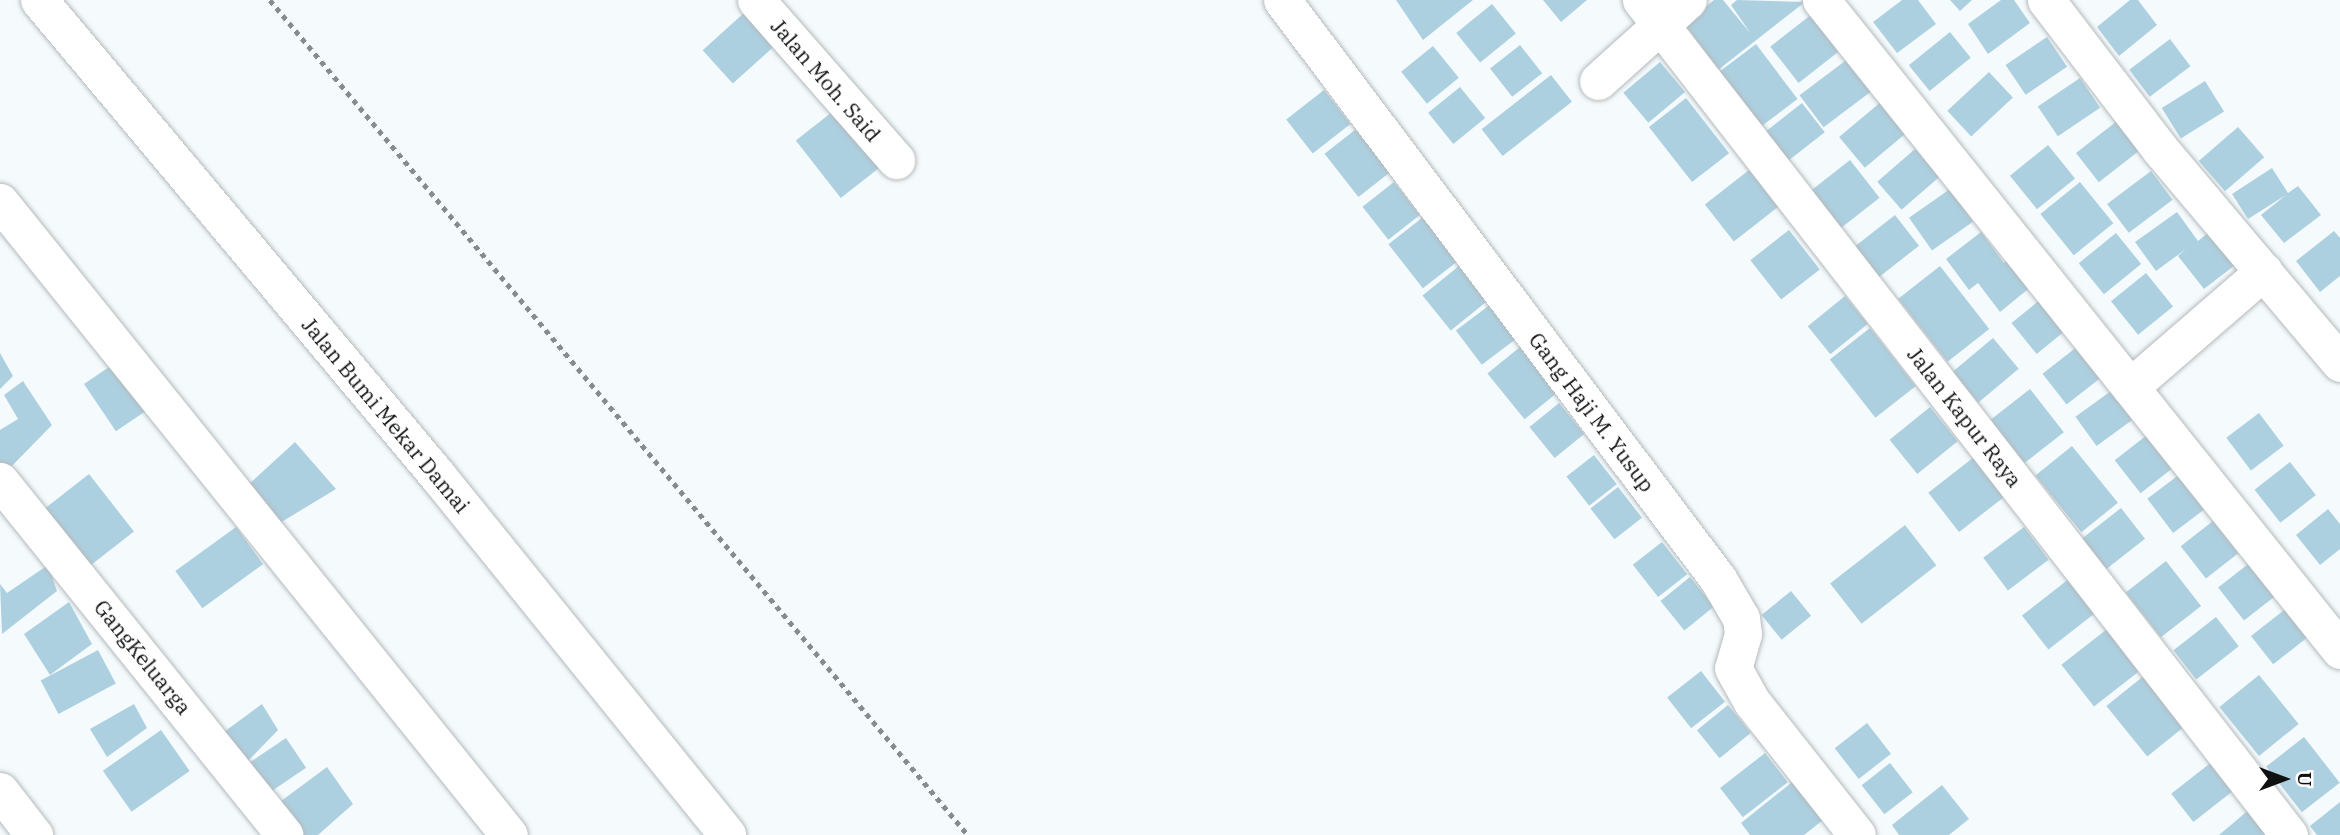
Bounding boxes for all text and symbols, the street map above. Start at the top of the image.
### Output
street label: Jalan Moh. Said [766,14,886,146]
street label: Jalan Bumi Mekar Damai [297,312,475,518]
street label: Gang Haji M. Yusup [1524,327,1660,497]
street label: Jalan Kapur Raya [1902,342,2028,492]
street label: GangKeluarga [89,595,197,719]
north arrow [2249,744,2319,814]
text: U [2293,772,2317,786]

